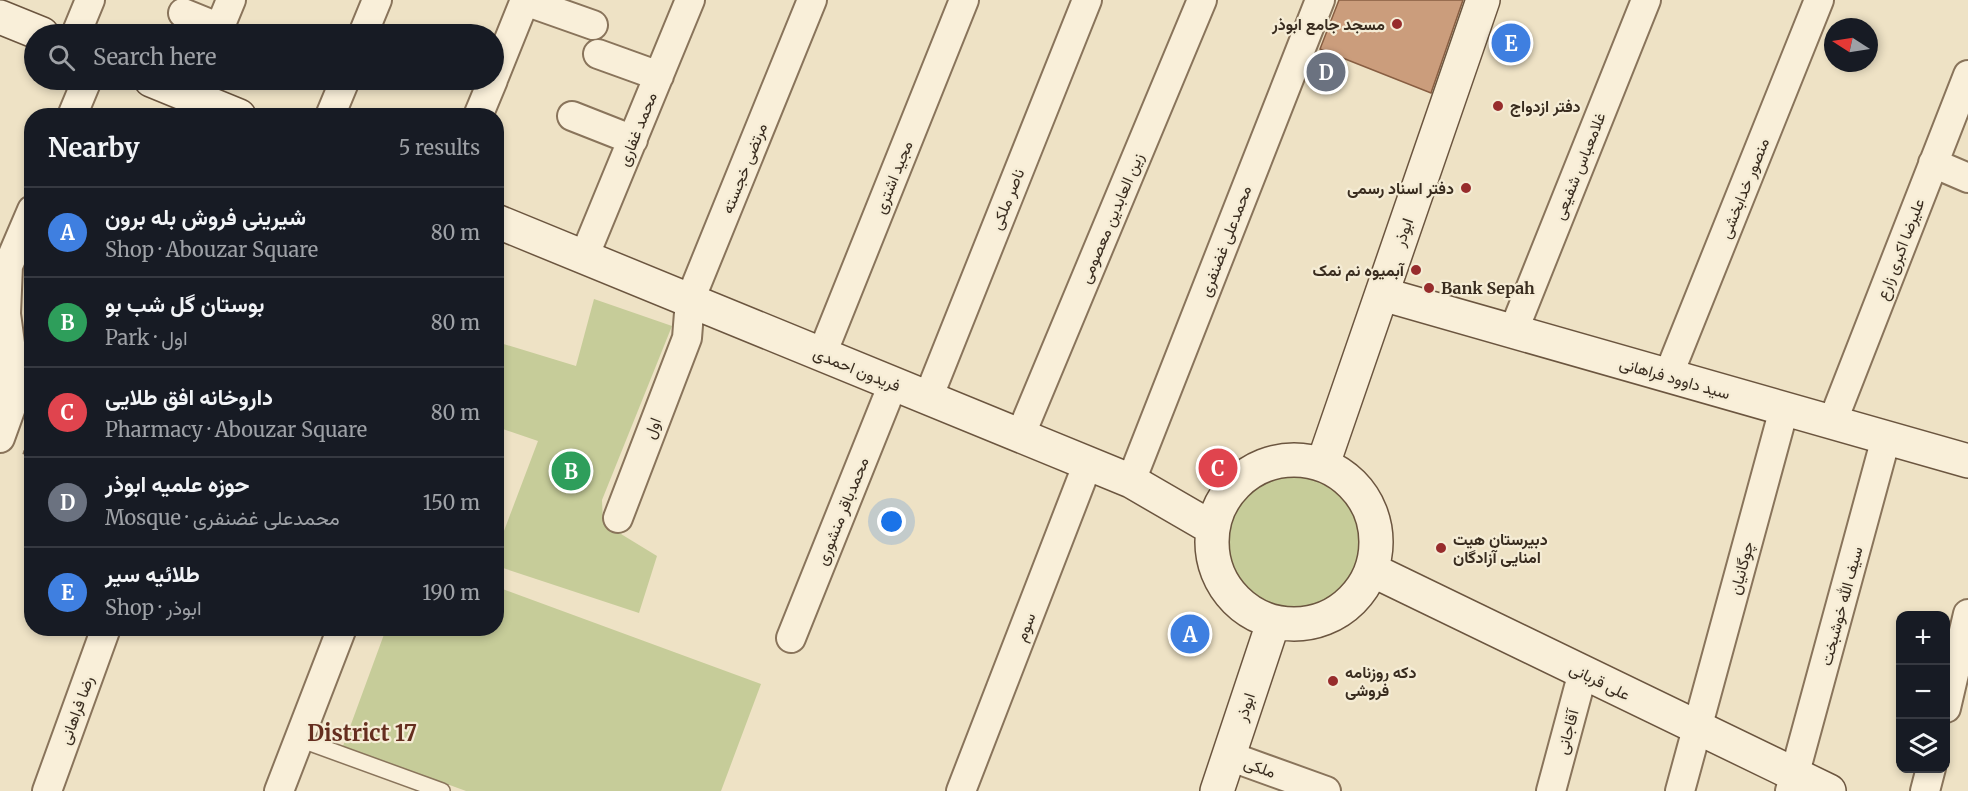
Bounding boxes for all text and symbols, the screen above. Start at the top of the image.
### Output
place label: مسجد جامع ابوذر [1271,14,1385,36]
marker: مسجد جامع ابوذر [1390,17,1404,31]
north arrow [1824,18,1878,72]
pin: E [1492,20,1530,66]
search box [24,24,504,90]
icon: search [45,41,78,74]
text: Search here [93,43,216,71]
pin: D [1306,50,1346,94]
street label: محمد غفاری [613,89,662,169]
place label: دفتر ازدواج [1510,96,1581,117]
marker: دفتر ازدواج [1491,99,1505,113]
street label: غلامعباس شفیعی [1548,109,1611,223]
street label: مرتضی خجسته [717,120,772,217]
text: Nearby [48,131,140,164]
text: 5 results [399,135,480,160]
street label: منصور خدابخشی [1715,135,1774,242]
street label: مجید اشتری [869,138,918,217]
street label: زین العابدین معصومی [1074,150,1148,287]
street label: ناصر ملکی [986,165,1029,233]
place label: دفتر اسناد رسمی [1347,178,1454,199]
marker: دفتر اسناد رسمی [1459,181,1473,195]
street label: محمدعلی غضنفری [1195,182,1256,300]
street label: علیرضا اکبری زارع [1871,195,1930,303]
text: شیرینی فروش بله برون [105,203,306,231]
street label: ابوذر [1389,215,1418,250]
text: A [60,220,75,245]
text: 80 m [431,220,480,245]
text: Shop · Abouzar Square [105,237,318,262]
place label: آبمیوه نم نمک [1312,260,1406,281]
marker: آبمیوه نم نمک [1409,263,1423,277]
place label: Bank Sepah [1441,278,1535,298]
marker: Bank Sepah [1422,281,1436,295]
text: بوستان گل شب بو [105,290,264,318]
text: B [61,310,74,335]
text: 80 m [431,310,480,335]
text: Park · اول [105,325,188,350]
street label: فریدون احمدی [810,342,903,396]
street label: سید داوود فراهانی [1617,353,1733,404]
text: داروخانه افق طلایی [105,383,273,411]
text: C [61,400,74,425]
text: 80 m [431,400,480,425]
street label: اول [639,415,666,442]
text: Pharmacy · Abouzar Square [105,417,367,442]
pin: C [1198,446,1238,490]
pin: B [552,448,590,494]
street label: محمدباقر منشوری [811,454,874,568]
text: حوزه علمیه ابوذر [105,470,250,498]
text: D [60,490,75,515]
text: 150 m [423,490,480,515]
text: Mosque · محمدعلی غضنفری [105,505,340,530]
your location [877,507,906,536]
place label: دبیرستان هیت امنایی آزادگان [1453,529,1548,568]
street label: چوگانیان [1724,539,1760,597]
marker: دبیرستان هیت امنایی آزادگان [1434,541,1448,555]
street label: سیف الله خوشبخت [1815,544,1868,668]
text: طلائیه سیر [105,560,200,588]
text: E [61,580,74,605]
text: 190 m [422,580,480,605]
text: Shop · ابوذر [105,595,202,620]
street label: سوم [1010,610,1041,645]
map controls [1896,611,1950,773]
button: + [1896,611,1950,665]
pin: A [1170,612,1210,656]
street label: علی قربانی [1566,658,1633,705]
place label: دکه روزنامه فروشی [1345,662,1416,701]
button: − [1896,665,1950,719]
street label: رضا فراهانی [54,673,99,748]
marker: دکه روزنامه فروشی [1326,674,1340,688]
street label: ابوذر [1231,690,1260,725]
street label: آقاجانی [1551,706,1584,757]
district label: District 17 [307,719,417,747]
button: layers [1896,719,1950,773]
street label: ملکی [1241,752,1279,783]

